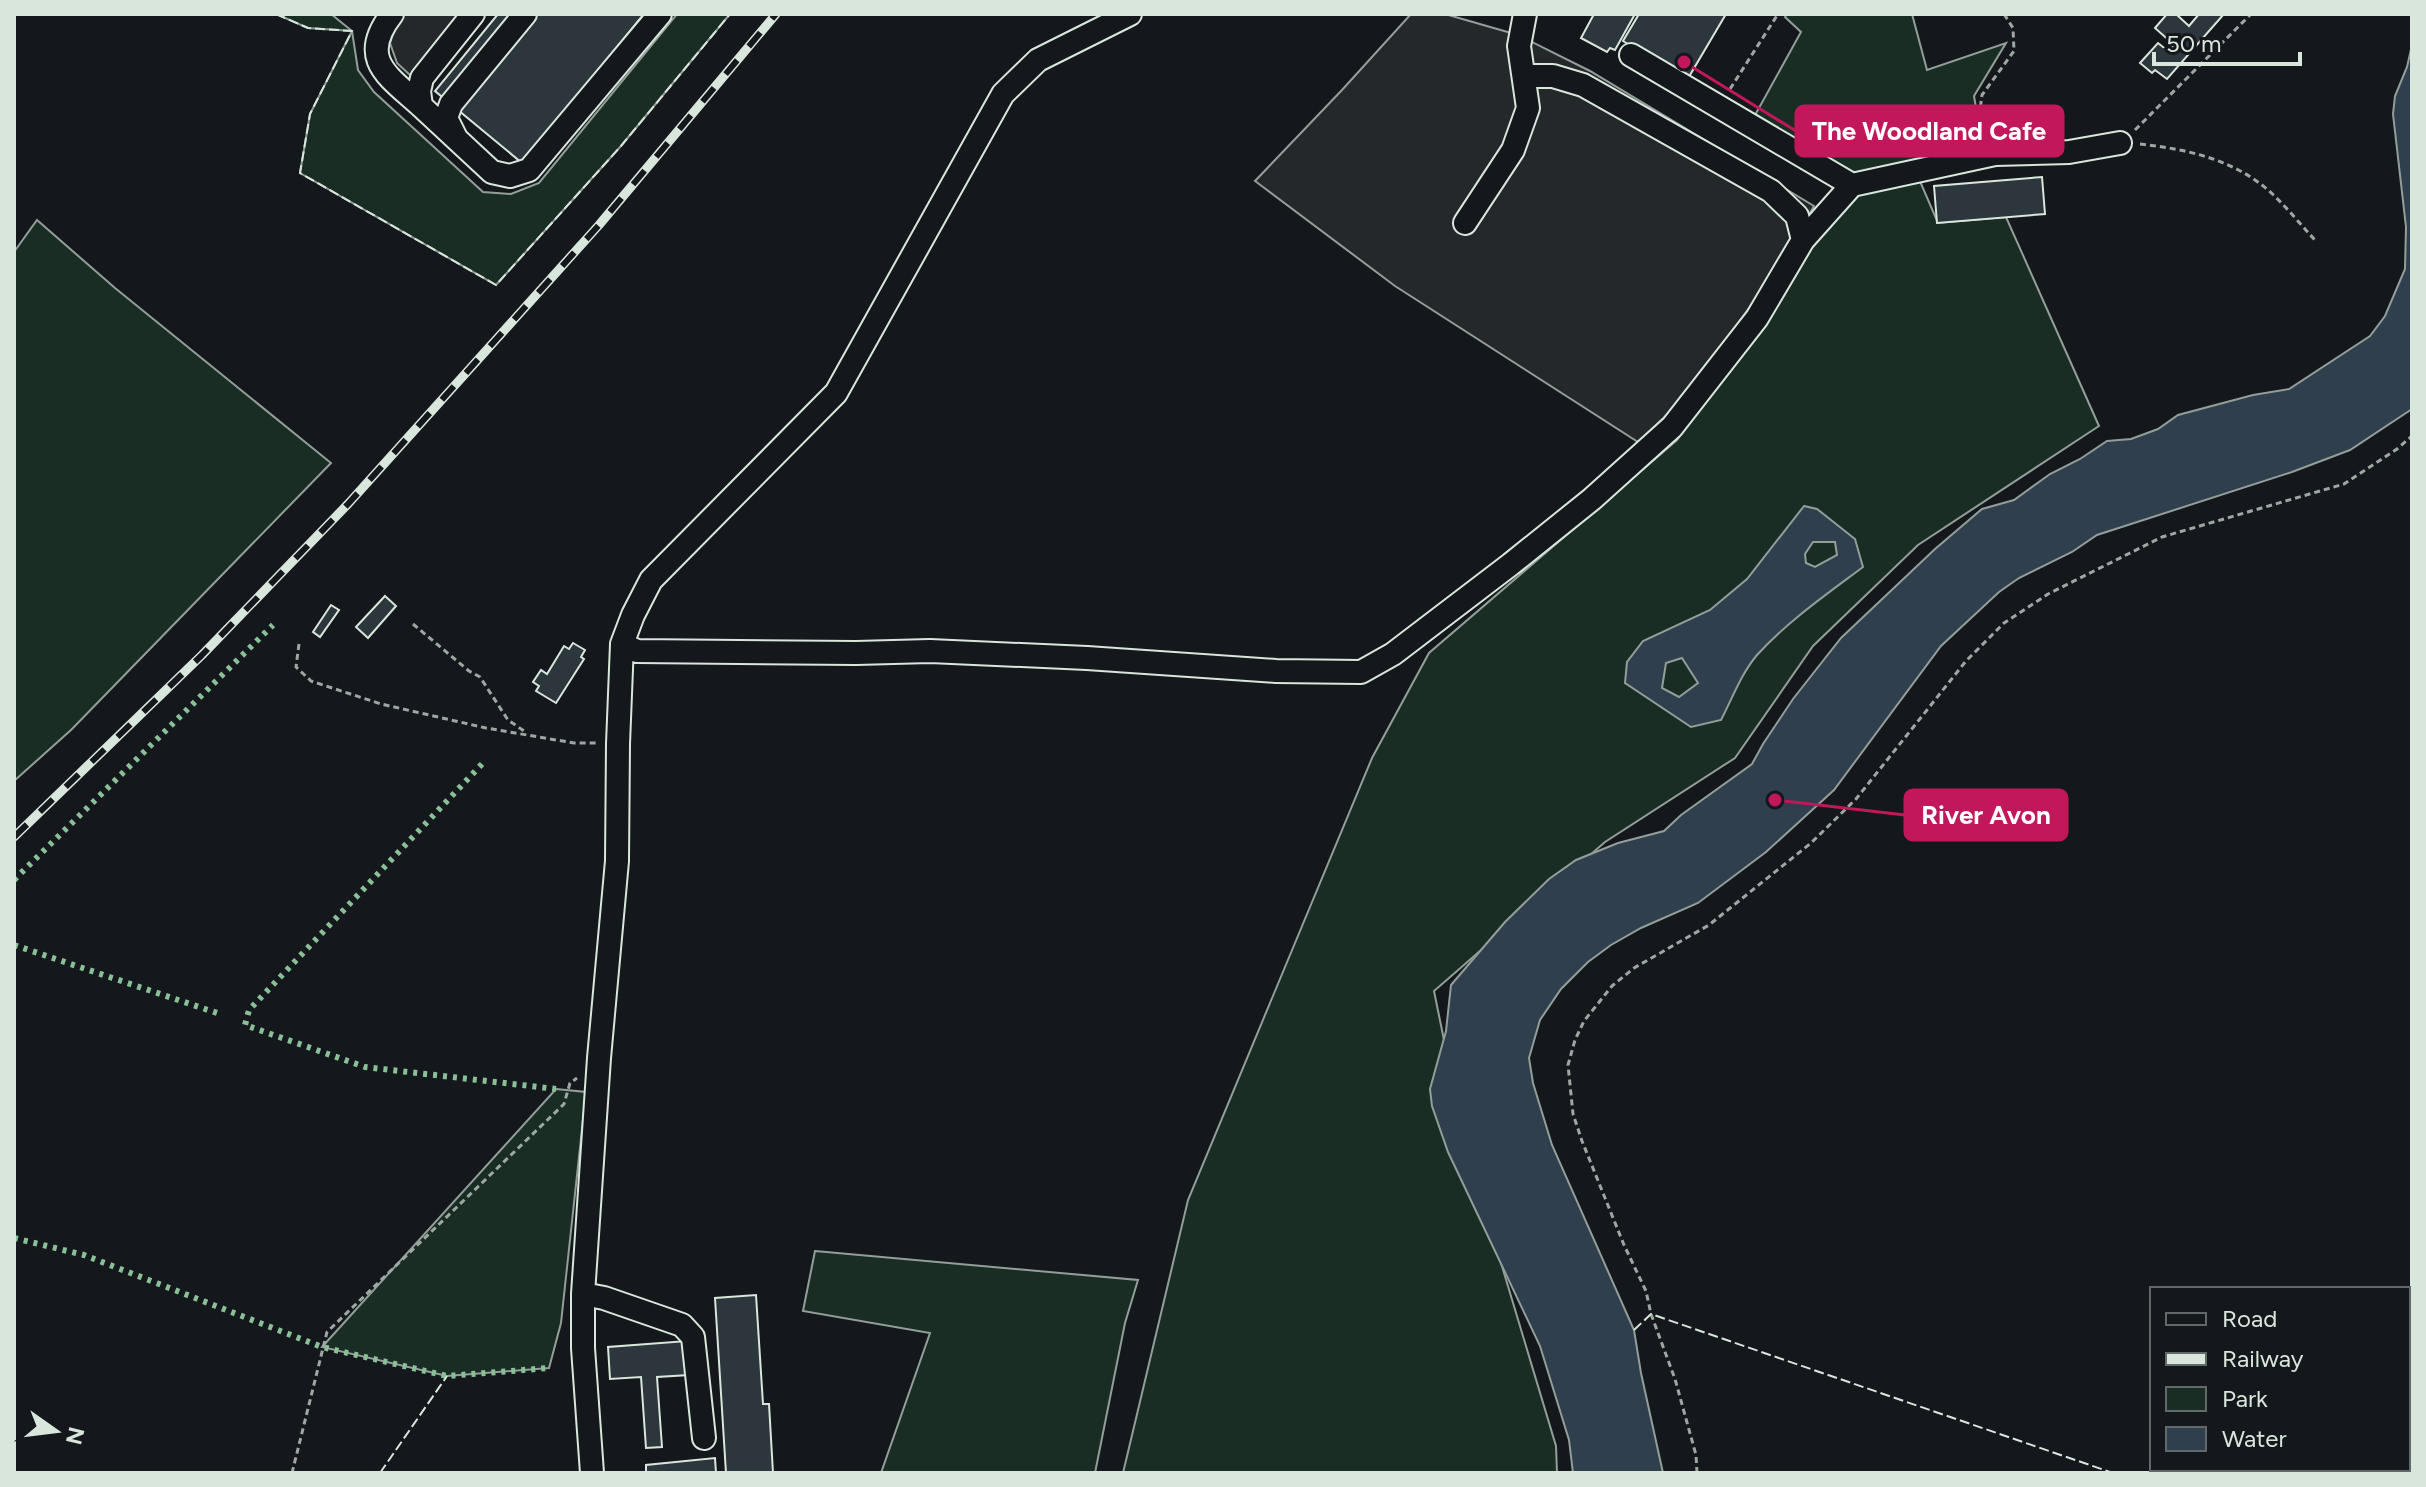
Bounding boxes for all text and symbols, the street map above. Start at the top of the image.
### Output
scale bar [2154,16,2300,66]
text: 50 m [2166,29,2222,58]
callout: The Woodland Cafe [1796,106,2063,156]
text: The Woodland Cafe [1812,115,2046,147]
callout: River Avon [1905,790,2067,840]
text: River Avon [1921,799,2051,831]
legend [2150,1287,2410,1471]
text: Road [2222,1304,2277,1333]
text: Railway [2222,1344,2304,1373]
text: Park [2222,1384,2268,1413]
north arrow [16,1391,96,1471]
text: N [60,1424,90,1447]
text: Water [2222,1424,2287,1453]

